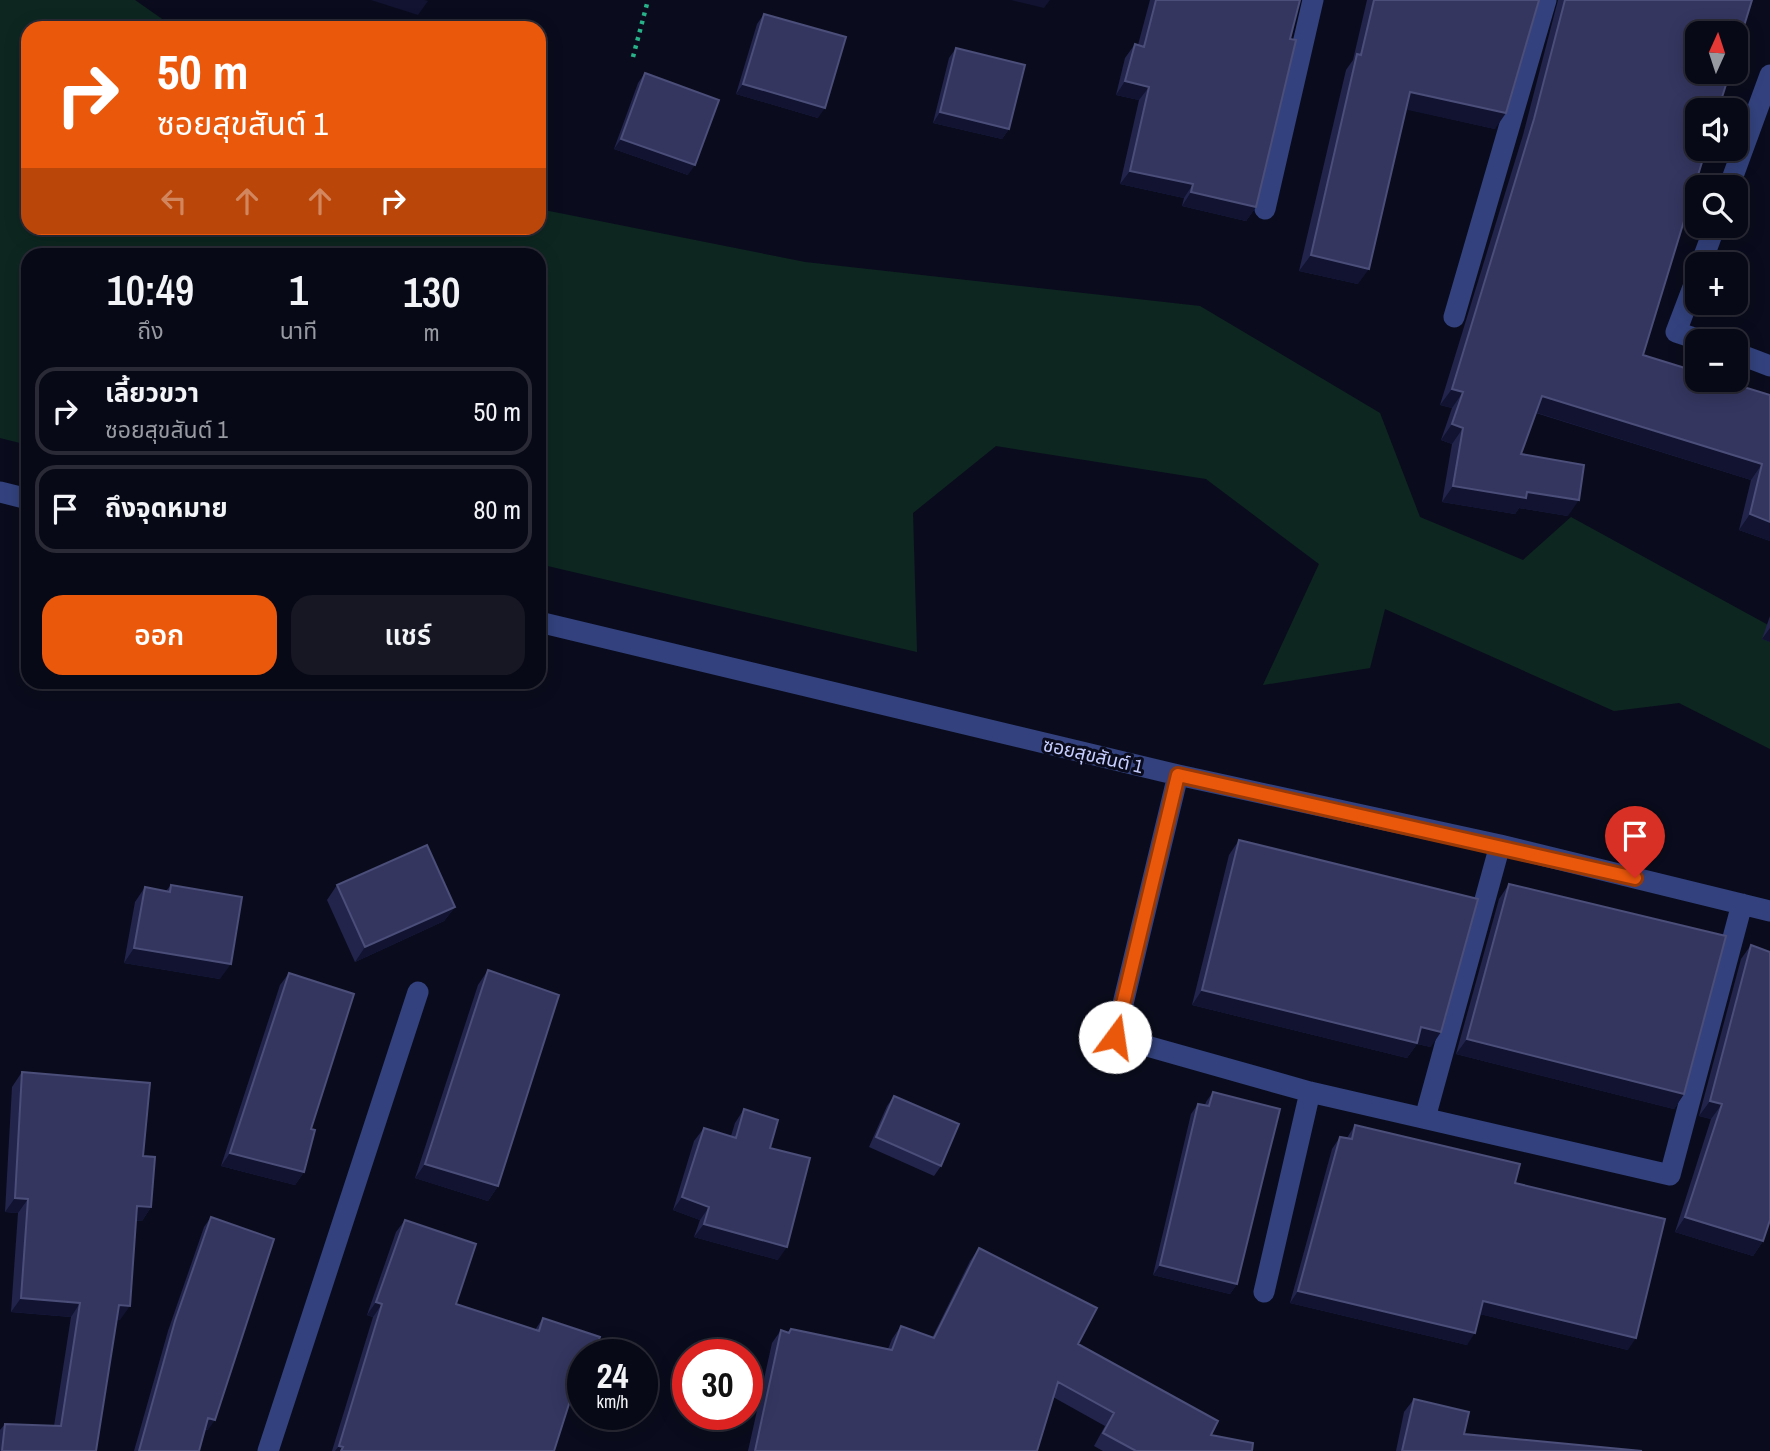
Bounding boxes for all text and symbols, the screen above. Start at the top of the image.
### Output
north arrow [1685,21,1748,84]
map controls [1685,21,1748,392]
text: 50 m [157,38,249,104]
icon: right [42,49,133,140]
button: sound [1685,98,1748,161]
text: ซอยสุขสันต์ 1 [157,102,328,145]
button: search [1685,175,1748,238]
icon: left [155,182,193,220]
icon: ahead [228,182,266,220]
icon: ahead [301,182,339,220]
icon: right [374,182,412,220]
button: + [1685,252,1748,315]
text: 10:49 [107,262,194,318]
text: 1 [289,262,308,318]
text: 130 [403,264,460,320]
text: ถึง [137,315,163,346]
text: นาที [280,315,317,346]
text: m [424,317,439,348]
button: − [1685,329,1748,392]
text: เลี้ยวขวา [105,375,199,410]
icon: right [46,392,84,430]
text: 50 m [474,394,521,429]
text: ซอยสุขสันต์ 1 [105,414,228,445]
icon: arrive [46,490,84,528]
text: ถึงจุดหมาย [105,490,228,525]
text: 80 m [474,492,521,527]
button: ออก [42,595,277,675]
button: แชร์ [291,595,525,675]
street label: ซอยสุขสันต์ 1 [1041,731,1146,779]
pin [1605,806,1665,878]
icon: arrive [1616,817,1654,855]
position arrow [1078,1000,1152,1074]
speed limit sign: 30 [672,1339,763,1430]
text: 24 [597,1352,628,1399]
text: km/h [597,1389,629,1414]

